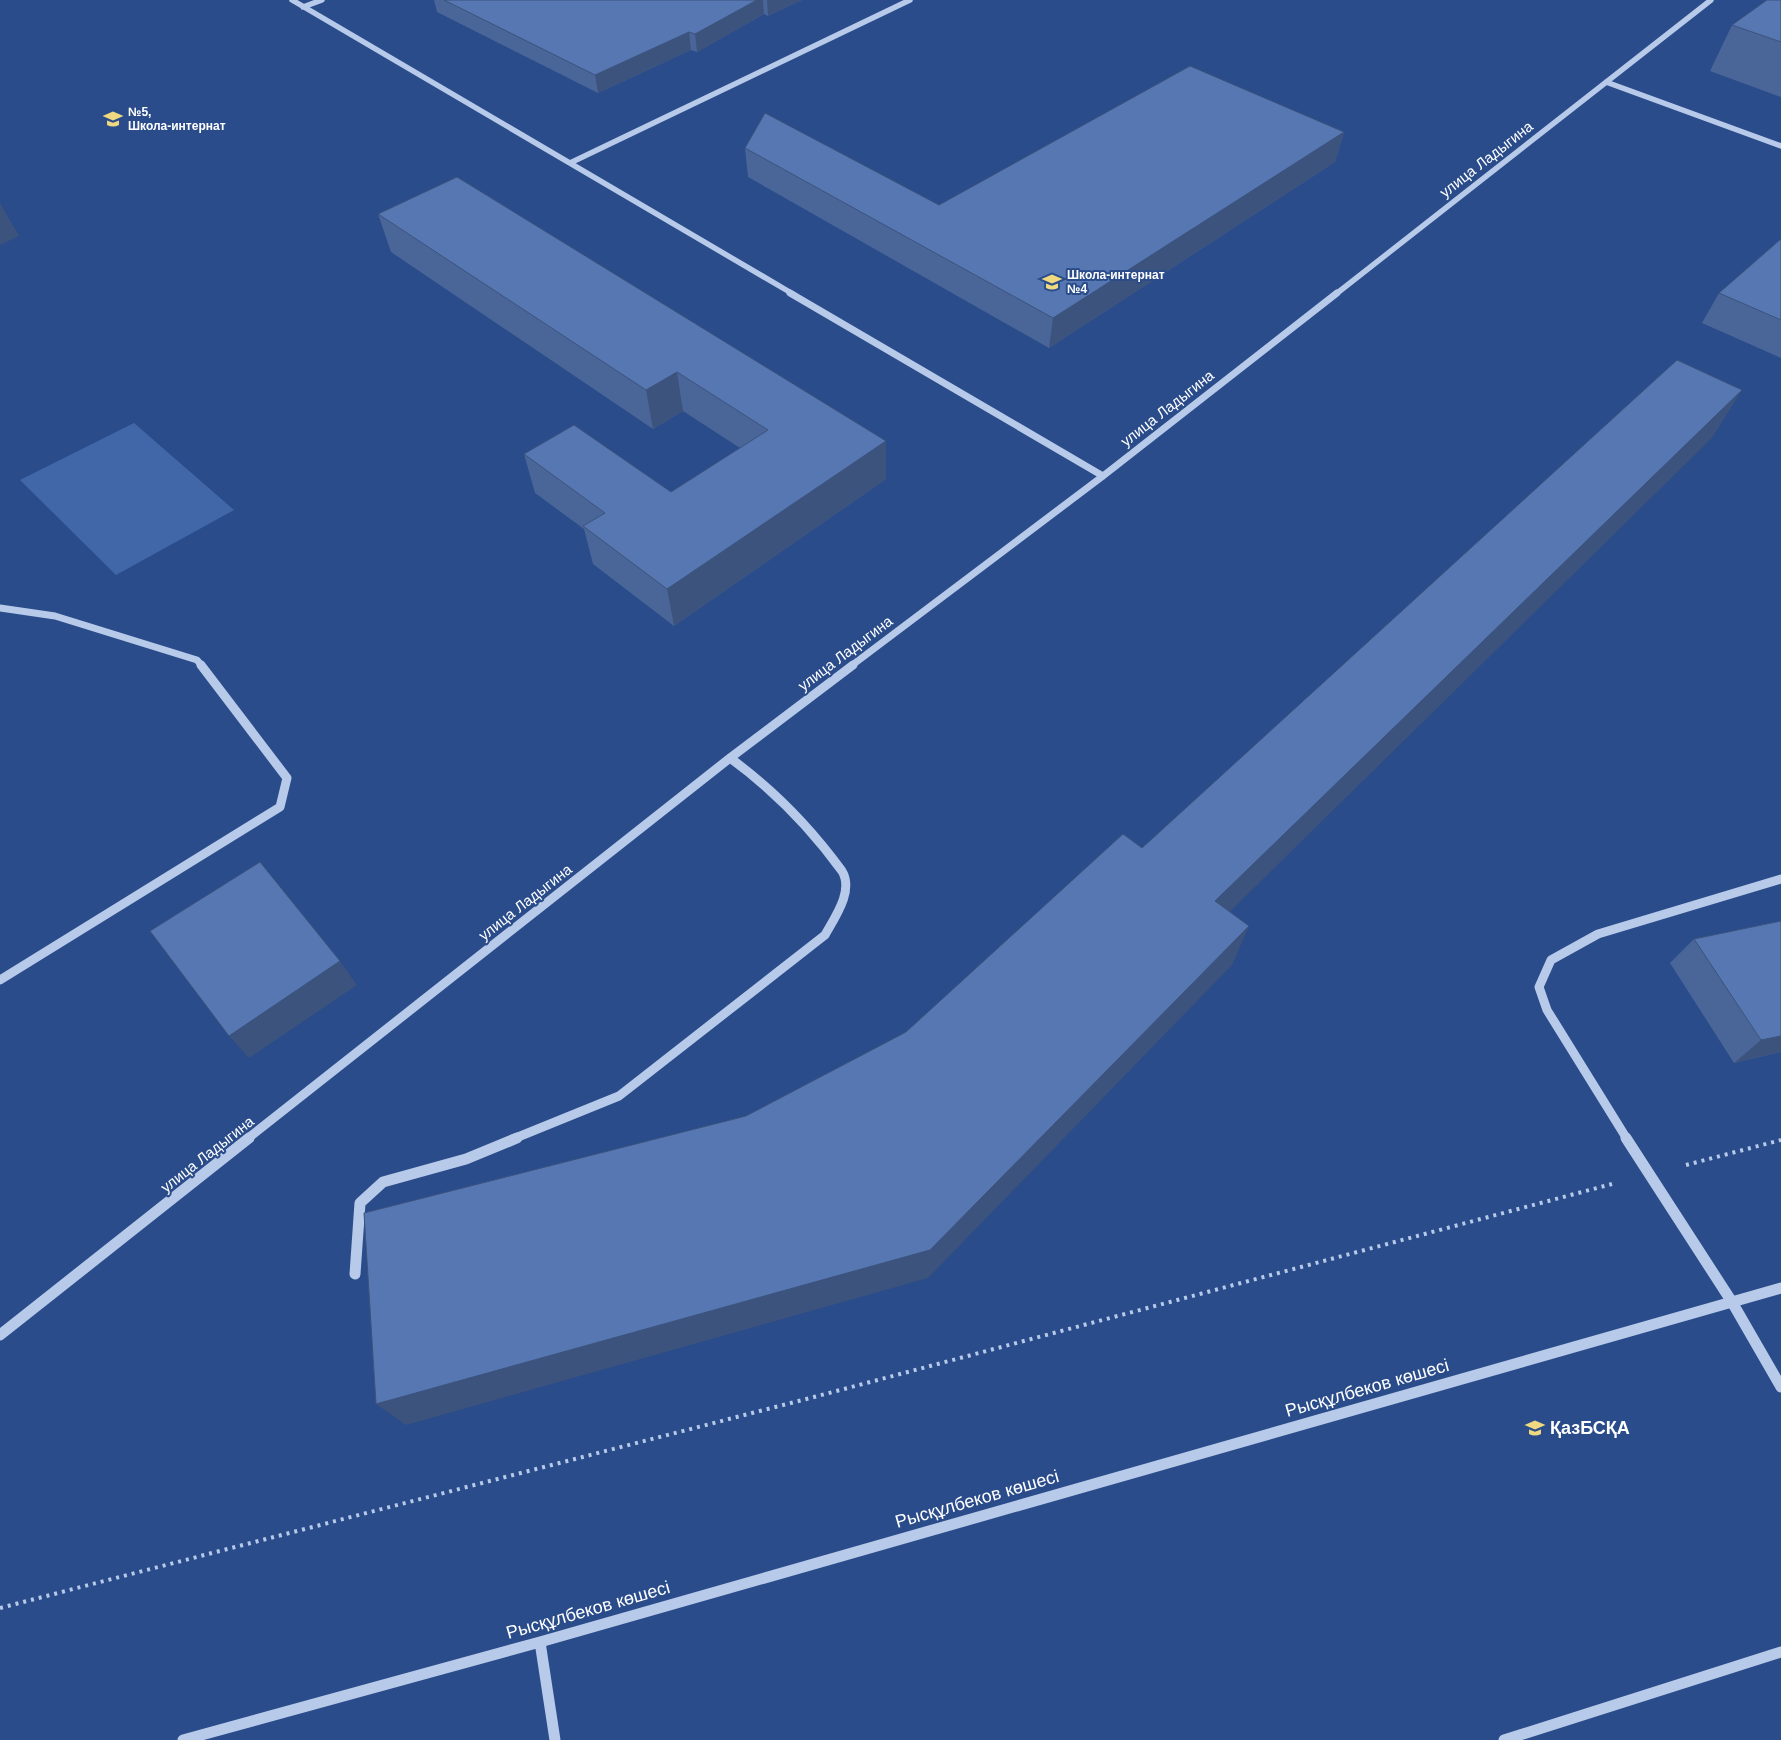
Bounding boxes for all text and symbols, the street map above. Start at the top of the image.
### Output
place label: №5, Школа-интернат [128,105,226,133]
school or university icon: №5, Школа-интернат [102,108,124,130]
street label: улица Ладыгина [1436,117,1537,201]
place label: Школа-интернат №4 [1067,268,1165,296]
school or university icon: Школа-интернат №4 [1041,271,1063,293]
street label: улица Ладыгина [1117,366,1218,450]
street label: улица Ладыгина [795,612,896,694]
street label: улица Ладыгина [475,860,576,944]
street label: улица Ладыгина [157,1112,258,1196]
street label: Рысқұлбеков көшесі [1283,1355,1451,1421]
school or university icon: ҚазБСҚА [1524,1417,1546,1439]
place label: ҚазБСҚА [1550,1418,1630,1438]
street label: Рысқұлбеков көшесі [893,1466,1061,1532]
street label: Рысқұлбеков көшесі [504,1577,672,1643]

